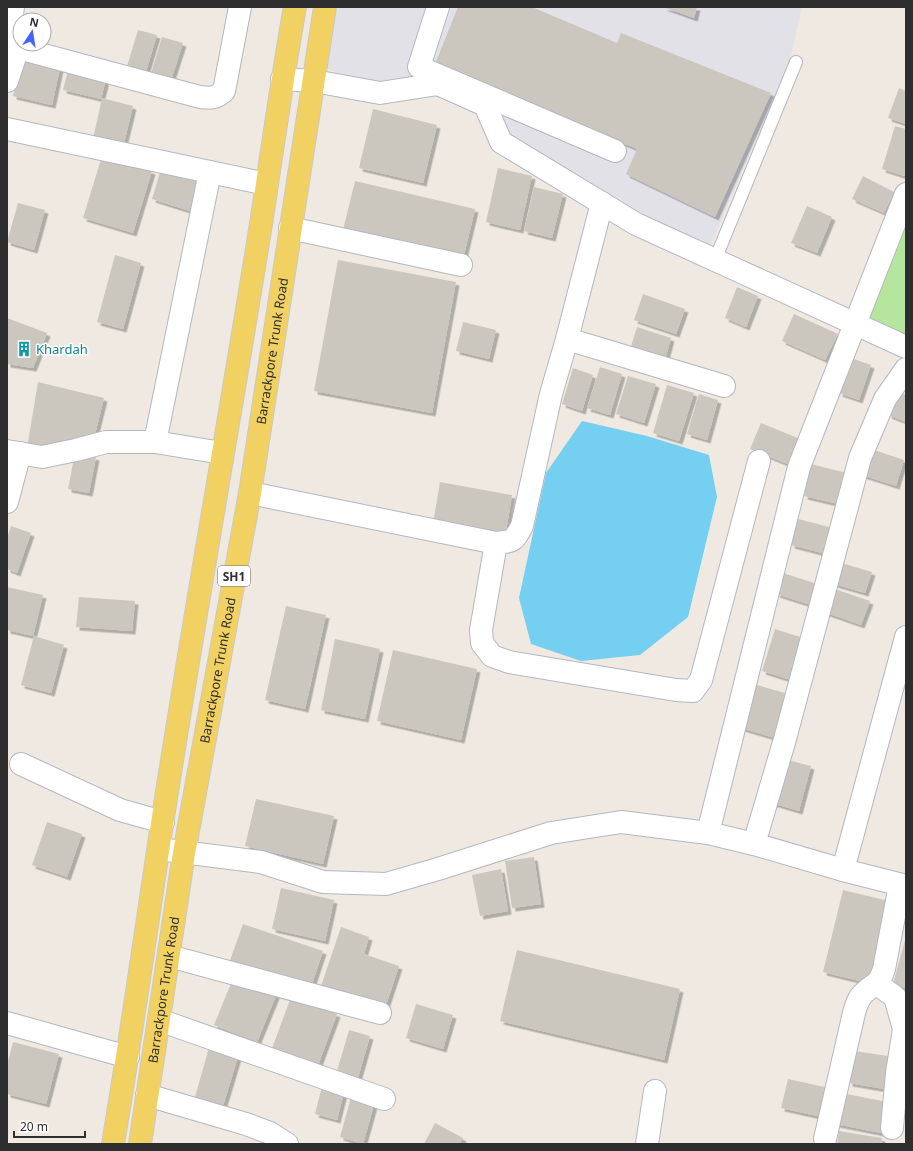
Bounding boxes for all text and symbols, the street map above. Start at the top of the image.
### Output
north arrow [12,12,52,52]
text: N [28,13,40,30]
street label: Barrackpore Trunk Road [252,276,292,426]
building icon: Khardah [15,340,33,358]
place label: Khardah [36,340,88,358]
road number: SH1 [218,566,250,586]
street label: Barrackpore Trunk Road [195,596,240,745]
street label: Barrackpore Trunk Road [143,915,183,1064]
scale bar [14,1113,85,1139]
text: 20 m [20,1118,48,1135]

